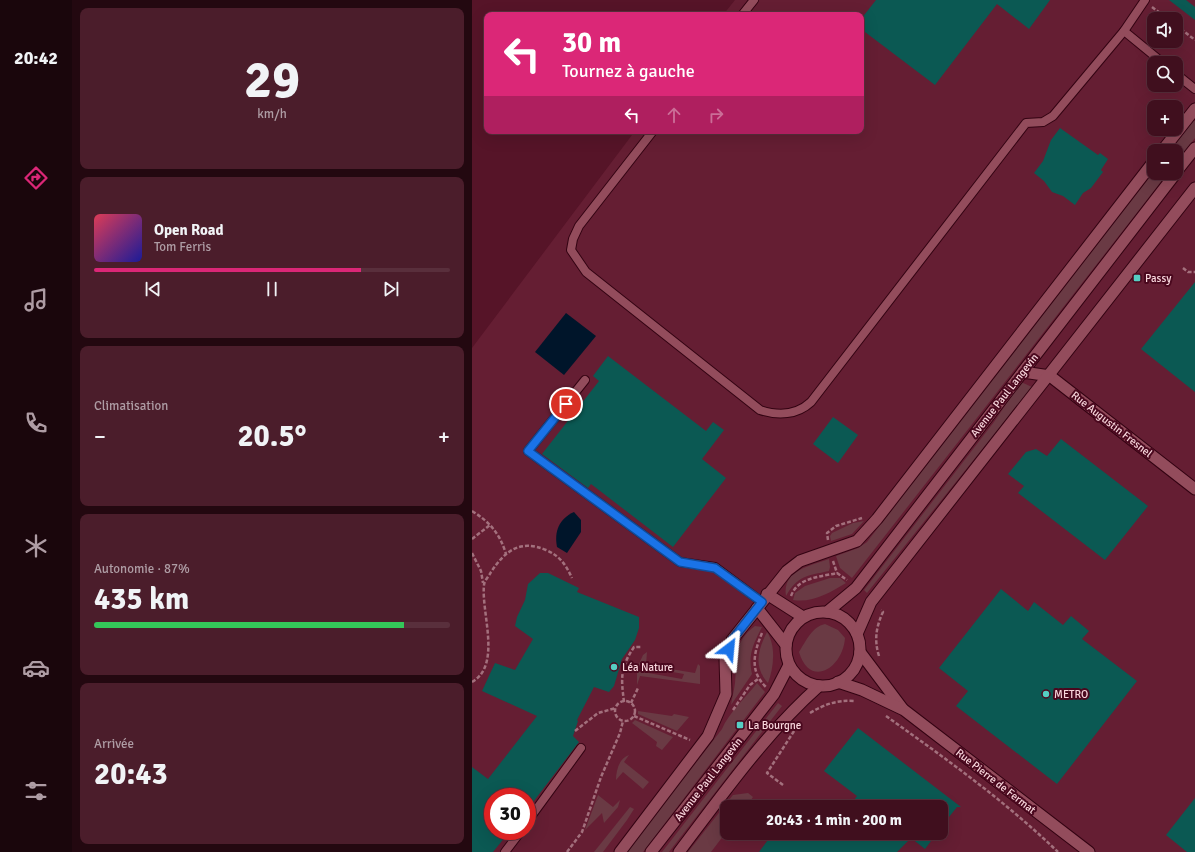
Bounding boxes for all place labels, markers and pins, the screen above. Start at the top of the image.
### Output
place label: Passy [1145,272,1172,285]
marker: Passy [1132,273,1142,283]
pin [549,387,583,421]
place label: Léa Nature [622,661,673,674]
marker: Léa Nature [609,662,619,672]
place label: METRO [1054,688,1088,701]
marker: METRO [1041,689,1051,699]
place label: La Bourgne [748,719,801,732]
marker: La Bourgne [735,720,745,730]

